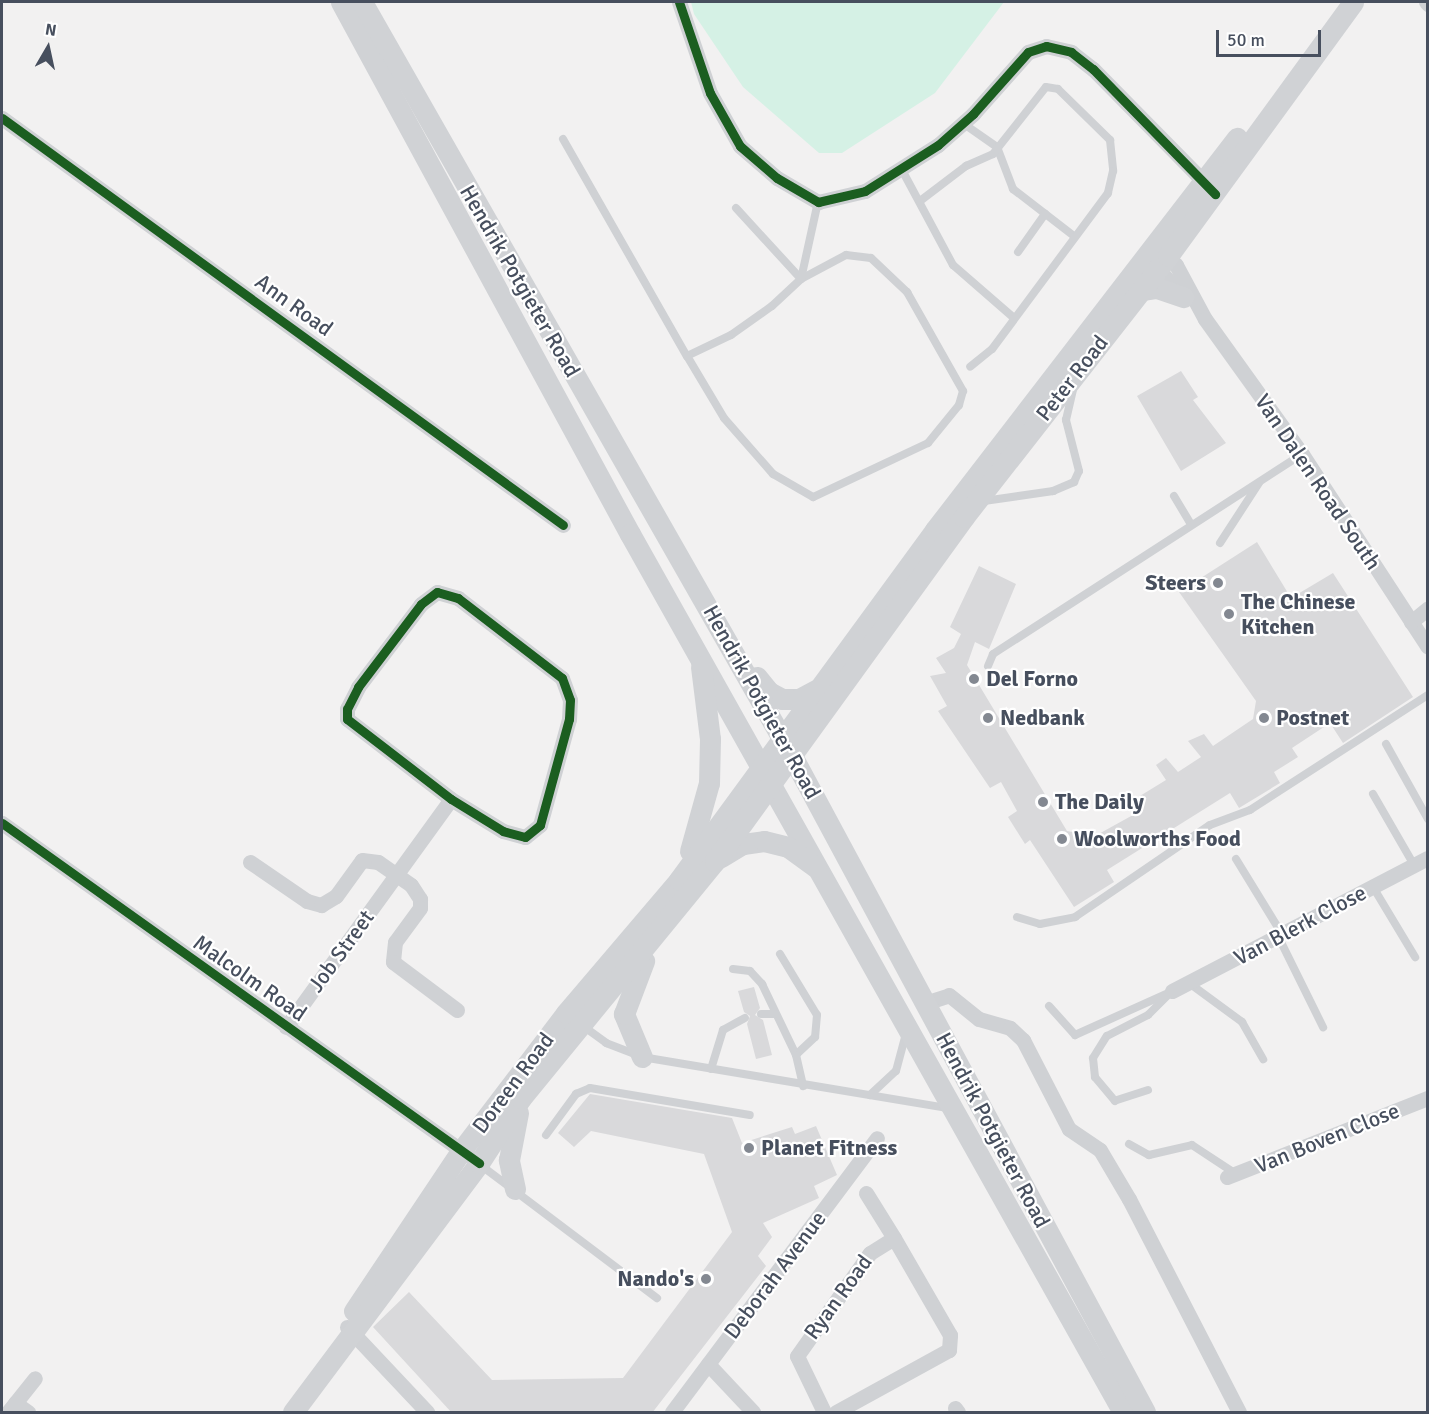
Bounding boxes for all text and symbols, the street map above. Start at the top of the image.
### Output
north arrow [18,18,78,78]
scale bar [1219,18,1324,56]
text: N [44,19,58,41]
text: 50 m [1227,29,1265,51]
street label: Hendrik Potgieter Road [454,180,586,382]
street label: Ann Road [250,268,338,342]
street label: Peter Road [1030,330,1114,426]
street label: Van Dalen Road South [1249,389,1387,575]
place label: Steers [1145,570,1206,596]
marker: Steers [1211,576,1225,590]
place label: The Chinese Kitchen [1241,588,1355,640]
street label: Hendrik Potgieter Road [698,600,826,804]
marker: The Chinese Kitchen [1222,607,1236,621]
place label: Del Forno [986,666,1078,692]
marker: Del Forno [967,672,981,686]
place label: Nedbank [1000,705,1085,731]
place label: Postnet [1276,705,1349,731]
marker: Nedbank [981,711,995,725]
marker: Postnet [1257,711,1271,725]
place label: The Daily [1055,789,1144,815]
marker: The Daily [1036,795,1050,809]
place label: Woolworths Food [1074,826,1241,852]
marker: Woolworths Food [1055,832,1069,846]
street label: Van Blerk Close [1229,879,1371,971]
street label: Job Street [302,905,380,997]
street label: Malcolm Road [188,929,312,1027]
street label: Doreen Road [467,1027,559,1139]
street label: Hendrik Potgieter Road [930,1028,1056,1232]
street label: Van Boven Close [1251,1097,1403,1179]
place label: Planet Fitness [761,1135,897,1161]
marker: Planet Fitness [742,1141,756,1155]
street label: Deborah Avenue [718,1206,832,1344]
street label: Ryan Road [798,1249,878,1345]
place label: Nando's [617,1266,694,1292]
marker: Nando's [699,1272,713,1286]

